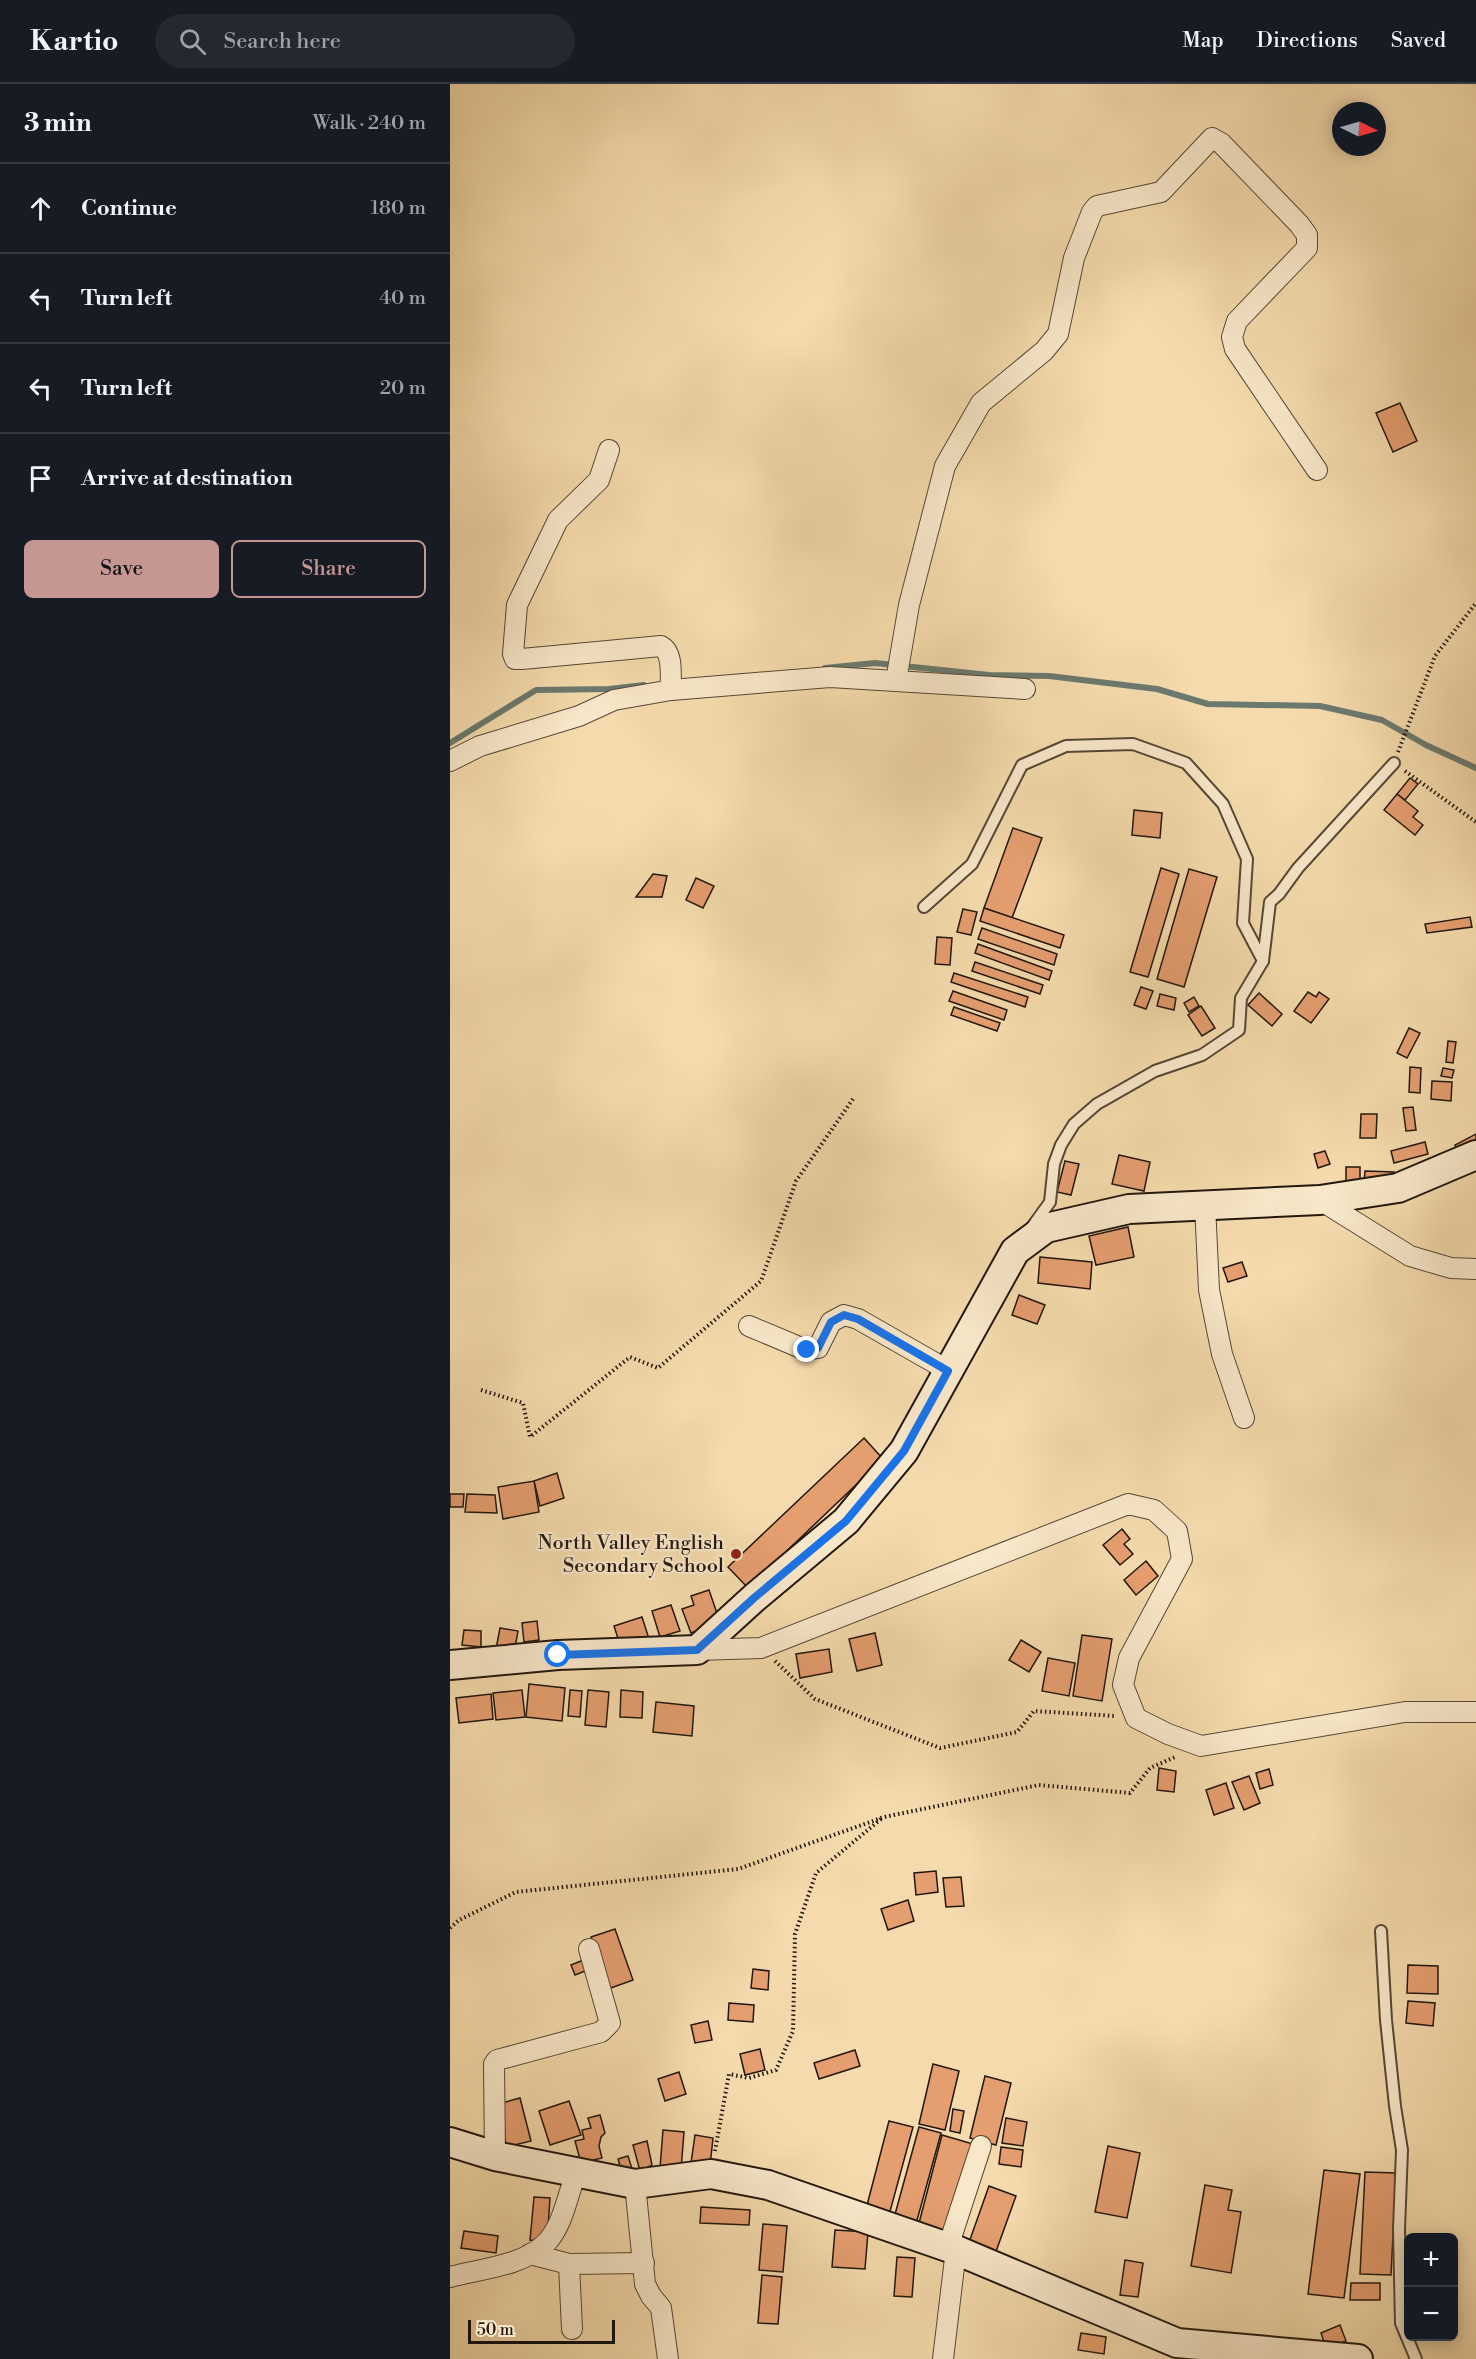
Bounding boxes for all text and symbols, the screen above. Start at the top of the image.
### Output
search box [155,14,575,68]
text: Kartio [30,24,119,59]
icon: search [176,25,209,58]
text: Search here [224,28,341,55]
text: Map [1182,28,1224,54]
text: Directions [1257,28,1358,54]
text: Saved [1391,28,1446,54]
north arrow [1332,102,1386,156]
text: 3 min [24,107,92,139]
text: Walk · 240 m [313,111,426,136]
icon: ahead [24,192,57,225]
text: Continue [81,195,177,222]
text: 180 m [371,196,426,221]
icon: left [24,282,57,315]
text: Turn left [81,285,172,312]
text: 40 m [379,286,426,311]
icon: left [24,372,57,405]
text: Turn left [81,375,172,402]
text: 20 m [380,376,426,401]
icon: arrive [24,462,57,495]
text: Arrive at destination [81,465,293,492]
button: Save [24,540,219,598]
button: Share [231,540,426,598]
route end [793,1336,819,1362]
place label: North Valley English Secondary School [538,1531,724,1579]
marker: North Valley English Secondary School [729,1547,743,1561]
route start [544,1641,570,1667]
map controls [1404,2233,1458,2341]
button: + [1404,2233,1458,2287]
button: − [1404,2287,1458,2341]
scale bar [468,2317,615,2344]
text: 50 m [477,2320,514,2340]

